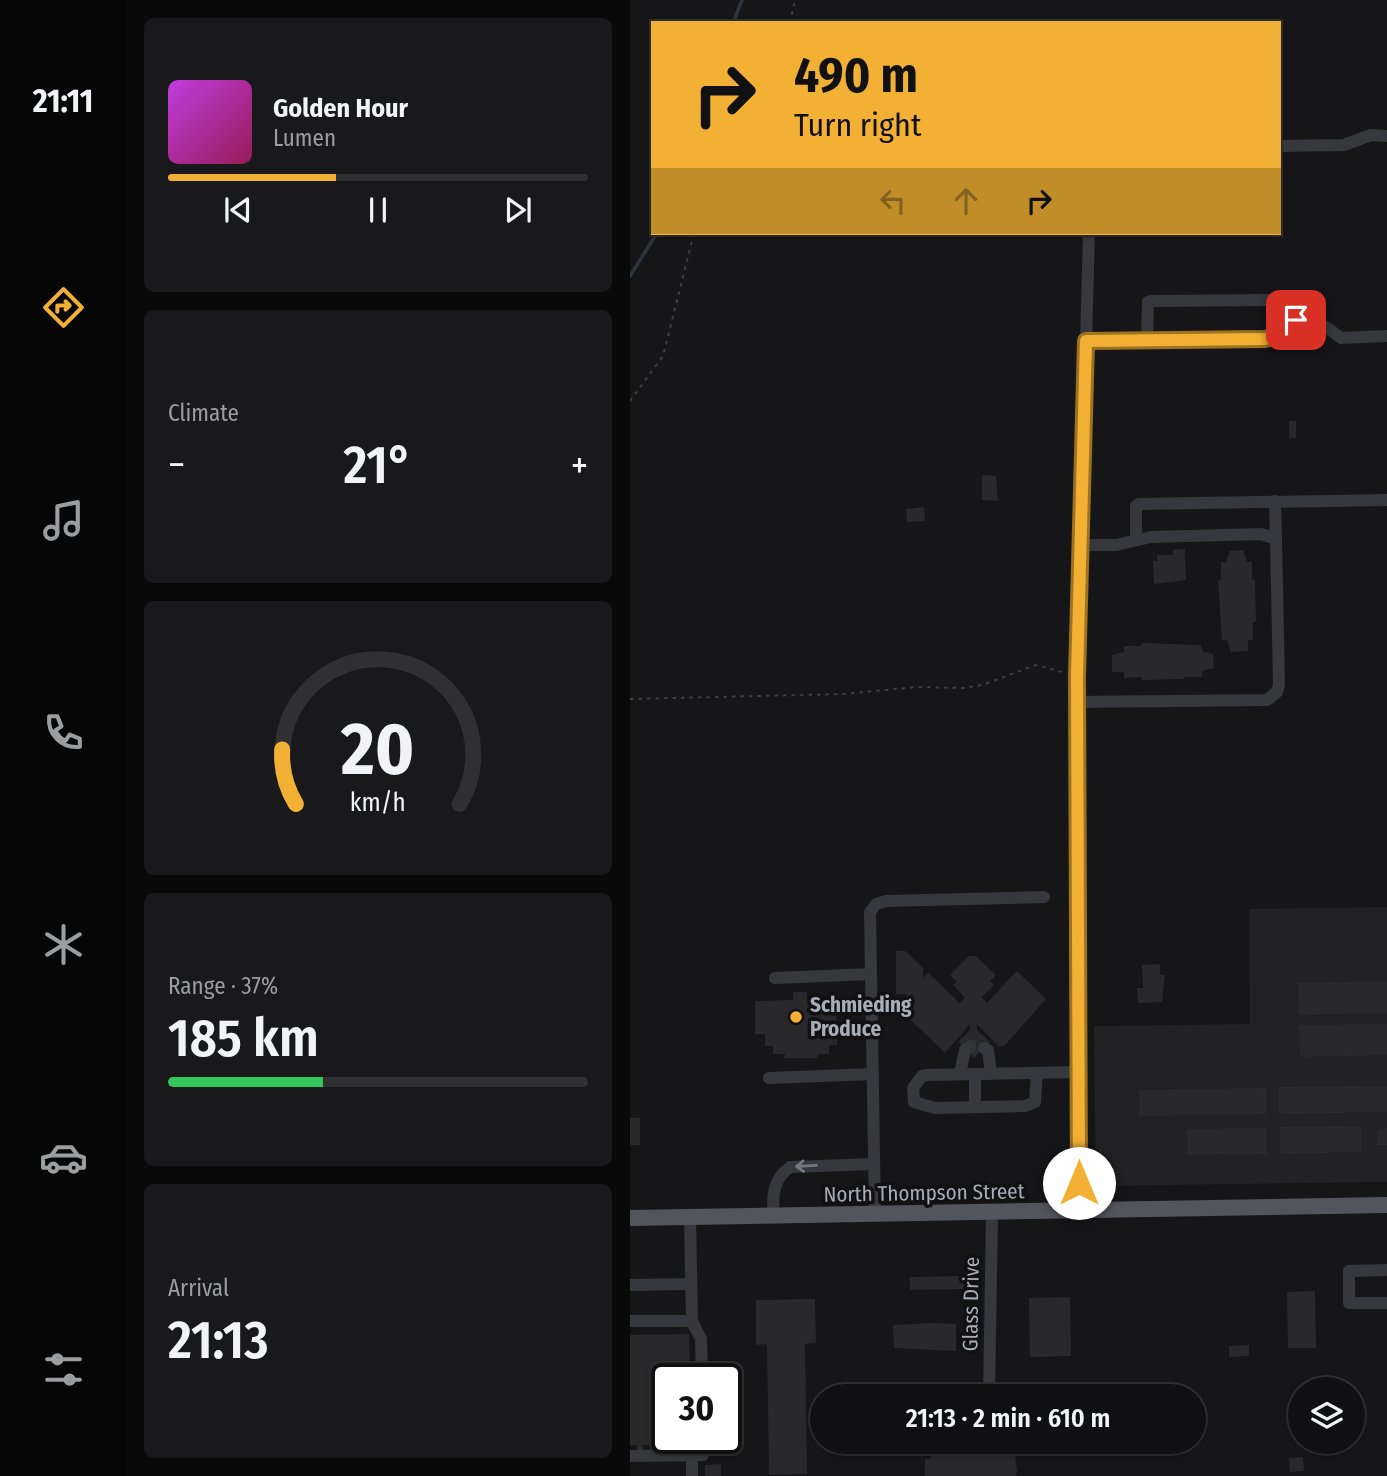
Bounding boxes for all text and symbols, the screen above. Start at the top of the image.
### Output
text: 490 m [794,46,918,105]
icon: right [679,49,770,140]
text: 21:11 [33,82,93,120]
text: Golden Hour [273,93,408,124]
text: Turn right [794,106,921,144]
text: Lumen [273,124,336,152]
icon: left [874,182,912,220]
icon: ahead [947,182,985,220]
icon: right [1020,182,1058,220]
icon: previous [219,191,257,229]
icon: pause [359,191,397,229]
icon: next [499,191,537,229]
icon: directions [39,283,88,332]
pin [1266,290,1326,350]
icon: arrive [1277,301,1315,339]
text: Climate [168,399,239,427]
text: 21° [343,434,412,497]
text: − [168,442,185,488]
text: + [571,442,588,488]
icon: music [39,496,88,545]
text: 20 [340,706,415,793]
icon: phone [39,708,88,757]
text: km/h [350,788,406,818]
icon: climate [39,920,88,969]
text: Range · 37% [168,972,278,1000]
place label: Schmieding Produce [810,992,912,1042]
text: 185 km [168,1007,319,1070]
marker: Schmieding Produce [788,1009,804,1025]
icon: car [39,1133,88,1182]
position arrow [1042,1146,1116,1220]
one-way arrow [794,1159,817,1172]
street label: North Thompson Street [823,1178,1025,1208]
street label: Glass Drive [957,1256,985,1352]
text: Arrival [168,1274,229,1302]
text: 21:13 [168,1309,268,1372]
icon: filters [39,1345,88,1394]
speed limit sign: 30 [651,1363,742,1454]
map controls [1288,1377,1365,1454]
button: layers [1288,1377,1365,1454]
text: 21:13 · 2 min · 610 m [906,1403,1110,1434]

